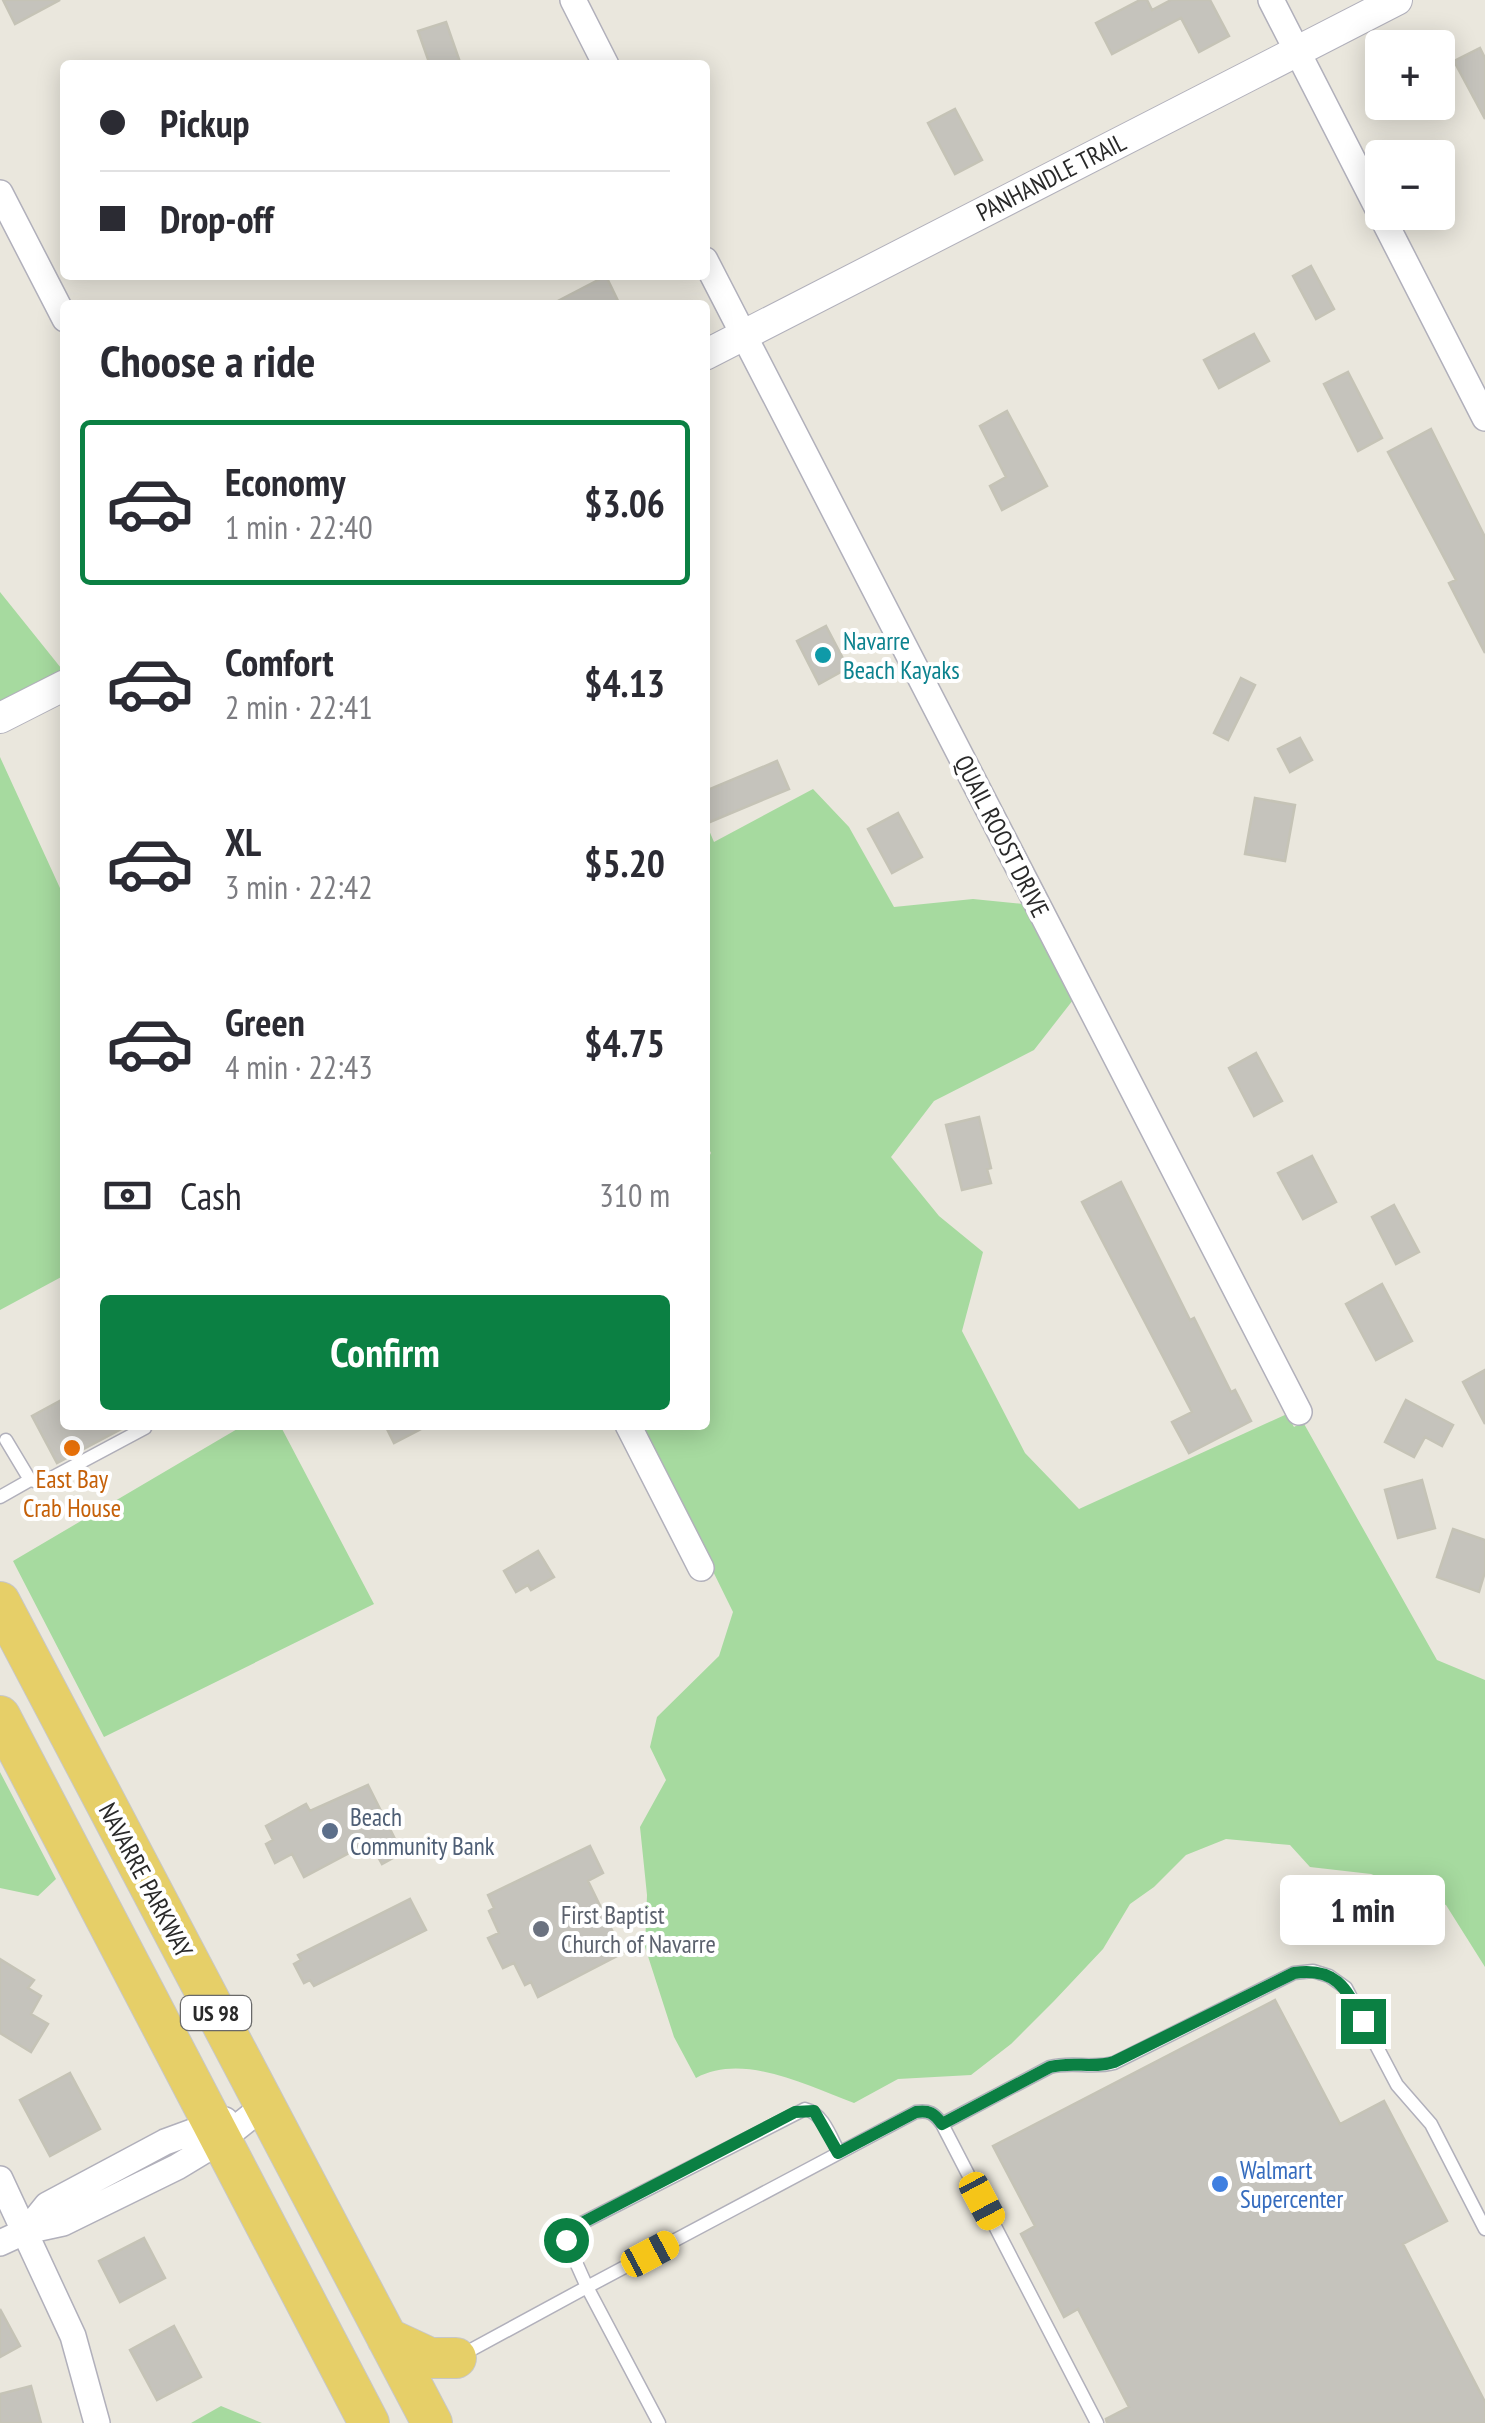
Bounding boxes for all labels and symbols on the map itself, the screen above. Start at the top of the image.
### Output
street label: PANHANDLE TRAIL [971,125,1132,228]
place label: Navarre Beach Kayaks [843,625,960,686]
marker: Navarre Beach Kayaks [812,644,834,666]
street label: QUAIL ROOST DRIVE [947,750,1057,922]
marker: East Bay Crab House [61,1437,83,1459]
place label: East Bay Crab House [23,1463,121,1524]
street label: NAVARRE PARKWAY [92,1797,200,1963]
place label: Beach Community Bank [350,1801,495,1862]
marker: Beach Community Bank [319,1820,341,1842]
callout: 1 min [1280,1876,1446,1946]
place label: First Baptist Church of Navarre [561,1899,716,1960]
marker: First Baptist Church of Navarre [530,1918,552,1940]
road number: US 98 [181,1996,251,2030]
route end [1341,1999,1386,2044]
place label: Walmart Supercenter [1240,2154,1343,2215]
car [955,2167,1009,2235]
marker: Walmart Supercenter [1209,2173,1231,2195]
route start [544,2218,589,2263]
car [616,2227,684,2281]

